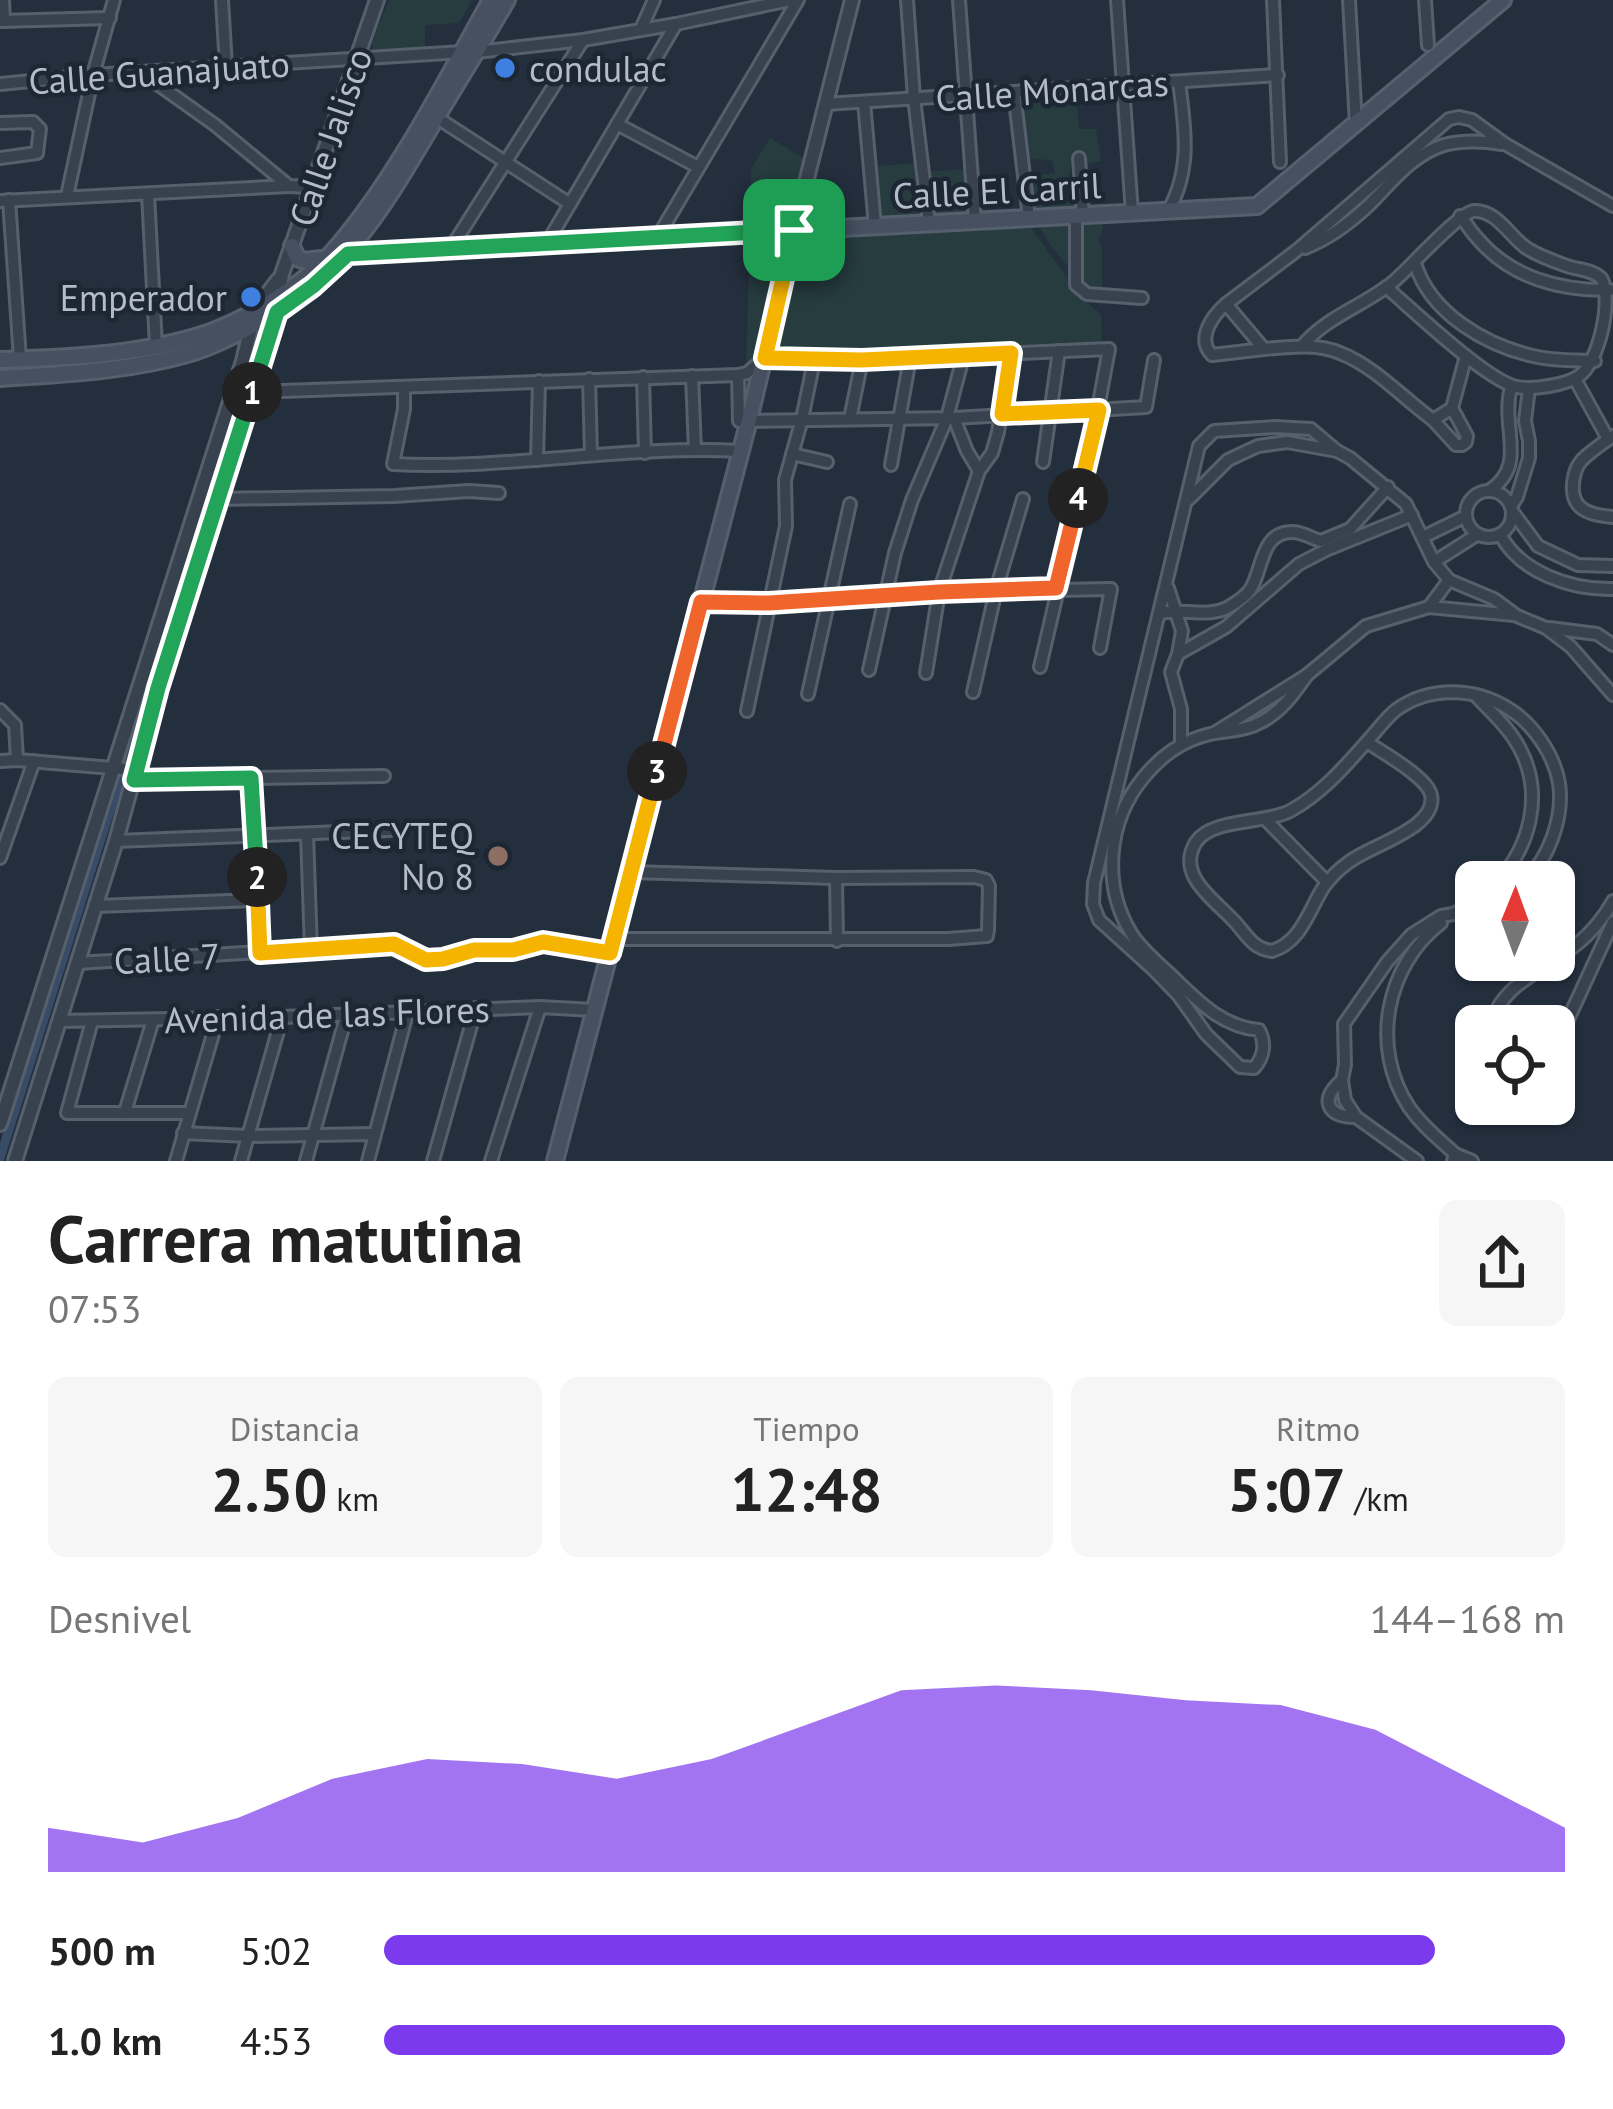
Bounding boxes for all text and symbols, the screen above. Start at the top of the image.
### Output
street label: Calle Guanajuato [27,39,291,105]
street label: Calle Jalisco [278,42,382,232]
place label: condulac [529,45,667,92]
marker: condulac [492,55,518,81]
street label: Calle Monarcas [934,58,1170,122]
street label: Calle El Carril [892,161,1103,219]
pin [743,179,845,281]
icon: arrive [761,197,827,263]
place label: Emperador [60,274,227,321]
marker: Emperador [238,284,264,310]
pin: 1 [222,362,282,422]
text: 1 [243,370,261,413]
pin: 4 [1048,468,1108,528]
text: 4 [1069,476,1087,519]
pin: 3 [627,741,687,801]
text: 3 [648,749,666,792]
place label: CECYTEQ No 8 [331,812,475,900]
marker: CECYTEQ No 8 [485,843,511,869]
pin: 2 [227,847,287,907]
text: 2 [248,855,266,898]
north arrow [1455,861,1575,981]
map controls [1455,861,1575,1125]
street label: Calle 7 [113,932,221,984]
street label: Avenida de las Flores [163,985,491,1043]
button: locate [1455,1005,1575,1125]
text: Carrera matutina [48,1195,523,1280]
button: share [1439,1200,1565,1326]
text: 07:53 [48,1283,142,1334]
text: Distancia [230,1407,360,1450]
text: Tiempo [753,1407,860,1450]
text: Ritmo [1276,1407,1360,1450]
text: 2.50 [211,1450,328,1528]
text: 12:48 [730,1450,883,1528]
text: 5:07 [1228,1450,1346,1528]
text: km [328,1477,379,1520]
text: /km [1346,1477,1409,1520]
text: Desnivel [48,1593,191,1644]
text: 144–168 m [1370,1593,1565,1644]
text: 500 m [48,1925,156,1976]
text: 5:02 [240,1925,312,1976]
text: 1.0 km [48,2015,162,2066]
text: 4:53 [240,2015,312,2066]

